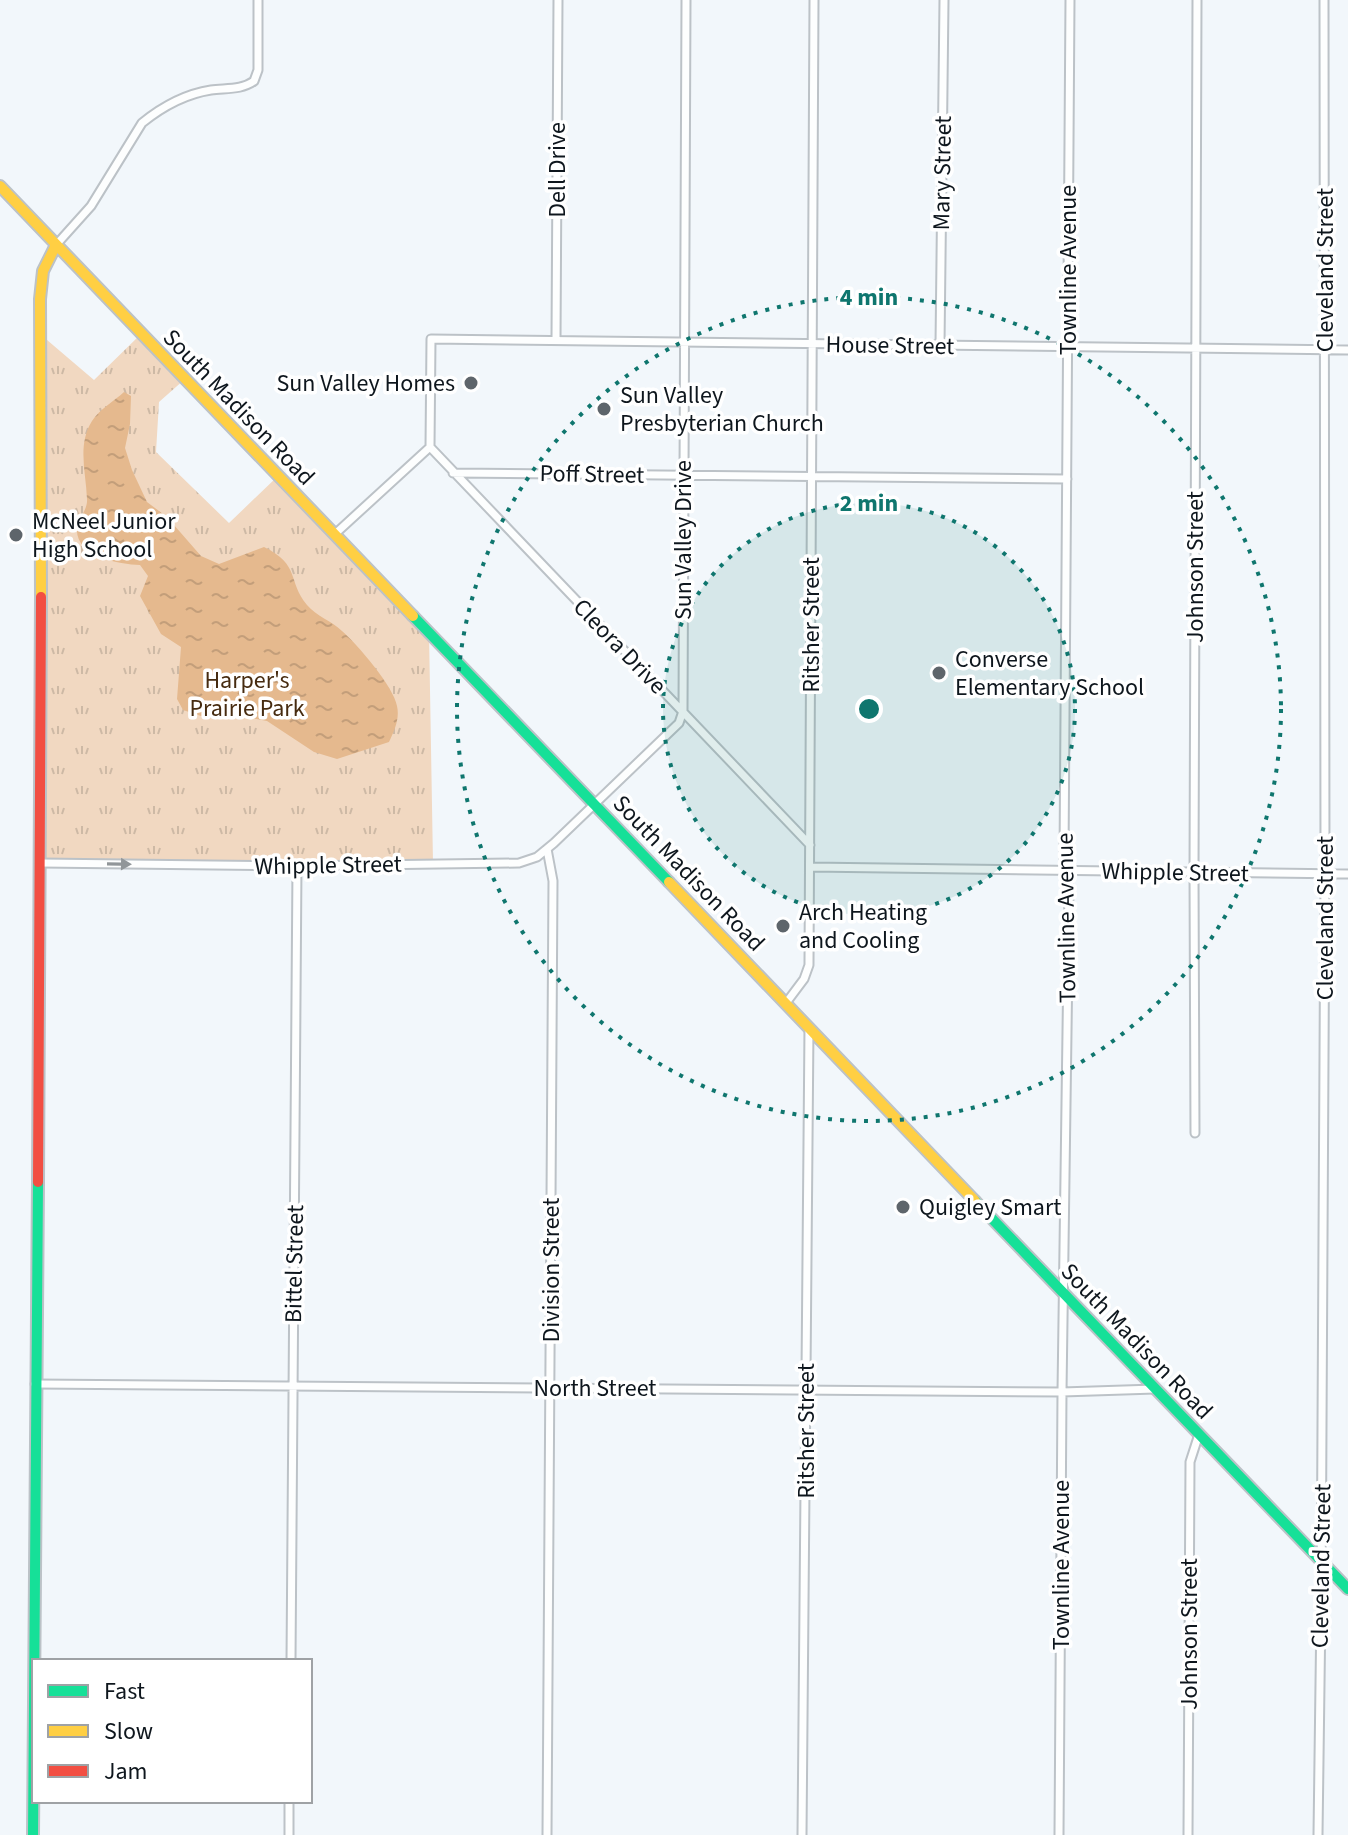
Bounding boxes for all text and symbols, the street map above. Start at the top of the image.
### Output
street label: Mary Street [924,115,961,231]
street label: Dell Drive [540,122,575,218]
street label: Townline Avenue [1051,185,1086,355]
street label: Cleveland Street [1308,188,1343,352]
text: 4 min [840,280,898,315]
street label: South Madison Road [154,321,323,494]
street label: House Street [825,327,955,364]
place label: Sun Valley Homes [276,366,455,401]
marker: Sun Valley Homes [462,374,480,392]
place label: Sun Valley Presbyterian Church [620,378,824,441]
marker: Sun Valley Presbyterian Church [595,400,613,418]
street label: Poff Street [539,456,645,493]
street label: Sun Valley Drive [666,460,701,620]
text: 2 min [840,486,898,521]
street label: Johnson Street [1178,491,1213,643]
place label: McNeel Junior High School [32,504,176,567]
marker: McNeel Junior High School [7,526,25,544]
street label: Ritsher Street [794,557,829,693]
street label: Cleora Drive [565,591,674,702]
place label: Converse Elementary School [955,642,1144,705]
park label: Harper's Prairie Park [189,663,305,726]
marker: Converse Elementary School [930,664,948,682]
centre of rings [855,695,883,723]
street label: South Madison Road [604,787,773,960]
street label: Townline Avenue [1048,832,1085,1003]
street label: Cleveland Street [1308,836,1343,1000]
street label: Whipple Street [254,847,402,884]
street label: Whipple Street [1101,854,1249,891]
one-way arrow [107,857,132,870]
place label: Arch Heating and Cooling [799,895,927,958]
marker: Arch Heating and Cooling [774,917,792,935]
place label: Quigley Smart [919,1190,1061,1225]
street label: Division Street [534,1198,569,1342]
marker: Quigley Smart [894,1198,912,1216]
street label: Bittel Street [276,1205,313,1324]
street label: South Madison Road [1052,1255,1221,1428]
street label: Ritsher Street [789,1363,824,1499]
street label: North Street [534,1371,656,1406]
street label: Townline Avenue [1044,1480,1079,1650]
street label: Cleveland Street [1303,1483,1340,1649]
street label: Johnson Street [1172,1558,1207,1710]
legend [32,1659,312,1803]
text: Fast [104,1674,145,1709]
text: Slow [104,1714,153,1749]
text: Jam [104,1754,148,1789]

